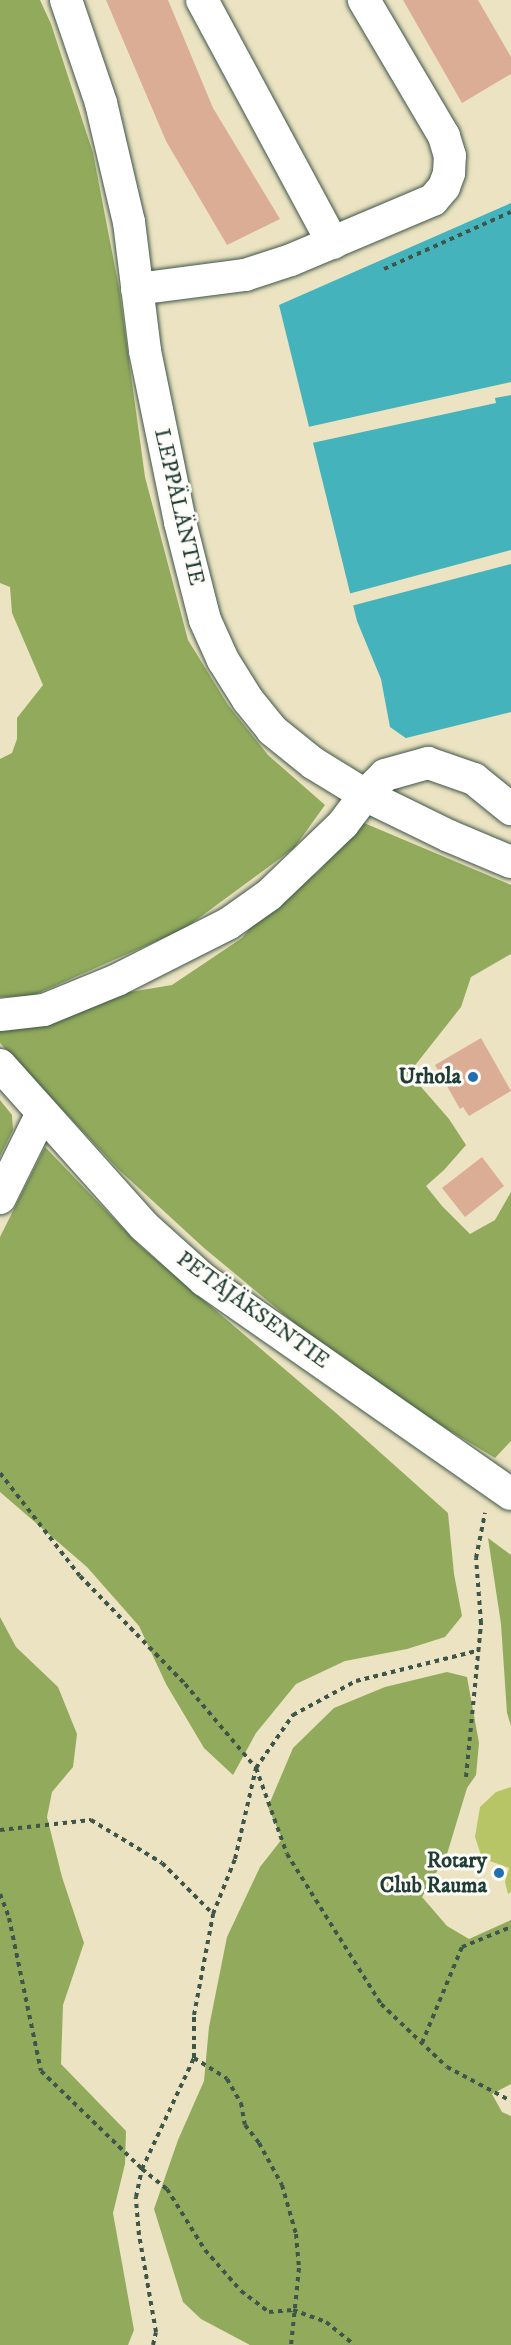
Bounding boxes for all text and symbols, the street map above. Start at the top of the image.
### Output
street label: LEPPÄLÄNTIE [148,426,210,588]
place label: Urhola [398,1064,461,1090]
marker: Urhola [466,1070,480,1084]
street label: PETÄJÄKSENTIE [171,1246,335,1374]
place label: Rotary Club Rauma [380,1847,487,1898]
marker: Rotary Club Rauma [492,1866,506,1880]

